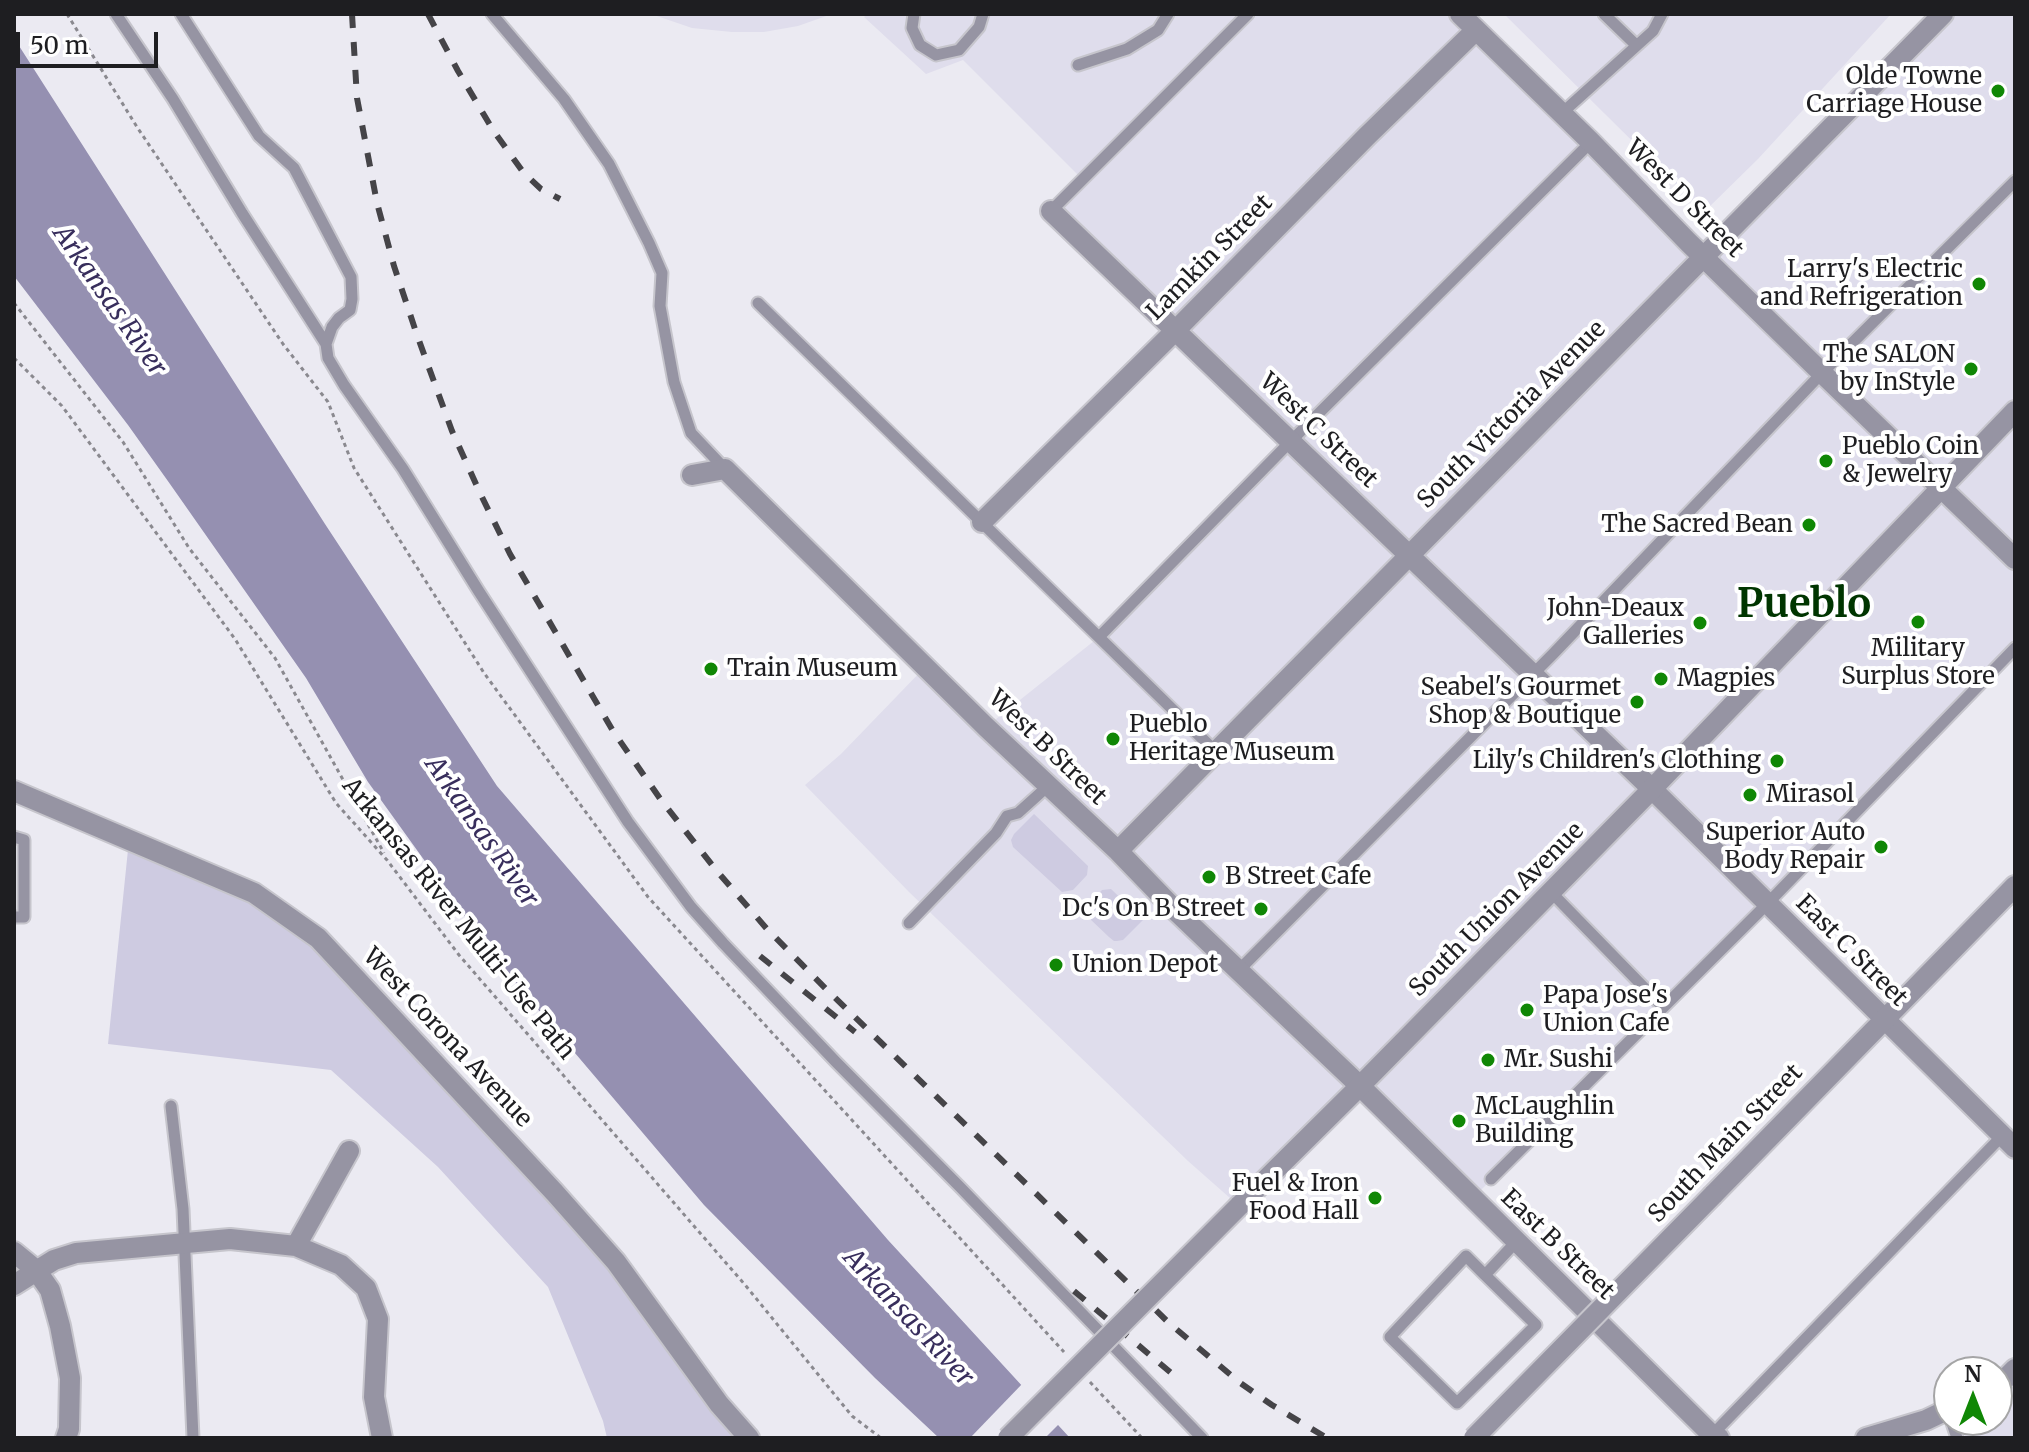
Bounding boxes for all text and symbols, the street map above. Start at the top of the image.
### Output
scale bar [20,16,162,66]
text: 50 m [30,30,89,61]
place label: Olde Towne Carriage House [1806,63,1982,119]
marker: Olde Towne Carriage House [1989,82,2007,100]
street label: West D Street [1619,134,1749,264]
street label: Lamkin Street [1141,189,1279,327]
water label: Arkansas River [46,220,172,382]
place label: Larry's Electric and Refrigeration [1760,256,1963,312]
marker: Larry's Electric and Refrigeration [1970,275,1988,293]
street label: South Victoria Avenue [1412,315,1612,515]
place label: The SALON by InStyle [1823,341,1955,397]
marker: The SALON by InStyle [1962,360,1980,378]
street label: West C Street [1253,368,1383,494]
place label: Pueblo Coin & Jewelry [1842,433,1979,489]
marker: Pueblo Coin & Jewelry [1817,452,1835,470]
place label: The Sacred Bean [1601,511,1793,539]
marker: The Sacred Bean [1800,516,1818,534]
district label: Pueblo [1737,582,1871,630]
place label: John-Deaux Galleries [1547,595,1684,651]
marker: Military Surplus Store [1909,613,1927,631]
marker: John-Deaux Galleries [1691,614,1709,632]
place label: Military Surplus Store [1841,635,1995,691]
place label: Train Museum [727,655,898,683]
marker: Train Museum [702,660,720,678]
place label: Magpies [1677,665,1775,693]
marker: Magpies [1652,670,1670,688]
place label: Seabel's Gourmet Shop & Boutique [1421,674,1621,730]
street label: West B Street [982,685,1112,811]
marker: Seabel's Gourmet Shop & Boutique [1628,693,1646,711]
place label: Pueblo Heritage Museum [1129,711,1335,767]
marker: Pueblo Heritage Museum [1104,730,1122,748]
place label: Lily's Children's Clothing [1473,747,1761,775]
water label: Arkansas River [418,751,544,913]
marker: Lily's Children's Clothing [1768,752,1786,770]
street label: Arkansas River Multi-Use Path [335,772,581,1066]
place label: Mirasol [1766,781,1854,809]
marker: Mirasol [1741,786,1759,804]
street label: South Union Avenue [1404,817,1590,1003]
place label: Superior Auto Body Repair [1705,819,1865,875]
marker: Superior Auto Body Repair [1872,838,1890,856]
place label: B Street Cafe [1225,863,1371,891]
marker: B Street Cafe [1200,868,1218,886]
street label: East C Street [1789,889,1913,1013]
place label: Dc's On B Street [1062,895,1245,923]
marker: Dc's On B Street [1252,900,1270,918]
street label: West Corona Avenue [357,942,537,1134]
place label: Union Depot [1072,951,1218,979]
marker: Union Depot [1047,956,1065,974]
place label: Papa Jose's Union Cafe [1543,982,1670,1038]
marker: Papa Jose's Union Cafe [1518,1001,1536,1019]
place label: Mr. Sushi [1504,1046,1613,1074]
marker: Mr. Sushi [1479,1051,1497,1069]
street label: South Main Street [1643,1059,1809,1229]
place label: McLaughlin Building [1475,1093,1614,1149]
marker: McLaughlin Building [1450,1112,1468,1130]
place label: Fuel & Iron Food Hall [1232,1170,1359,1226]
street label: East B Street [1494,1184,1620,1306]
marker: Fuel & Iron Food Hall [1366,1189,1384,1207]
water label: Arkansas River [837,1243,979,1393]
north arrow [1933,1356,2013,1436]
text: N [1964,1360,1982,1388]

